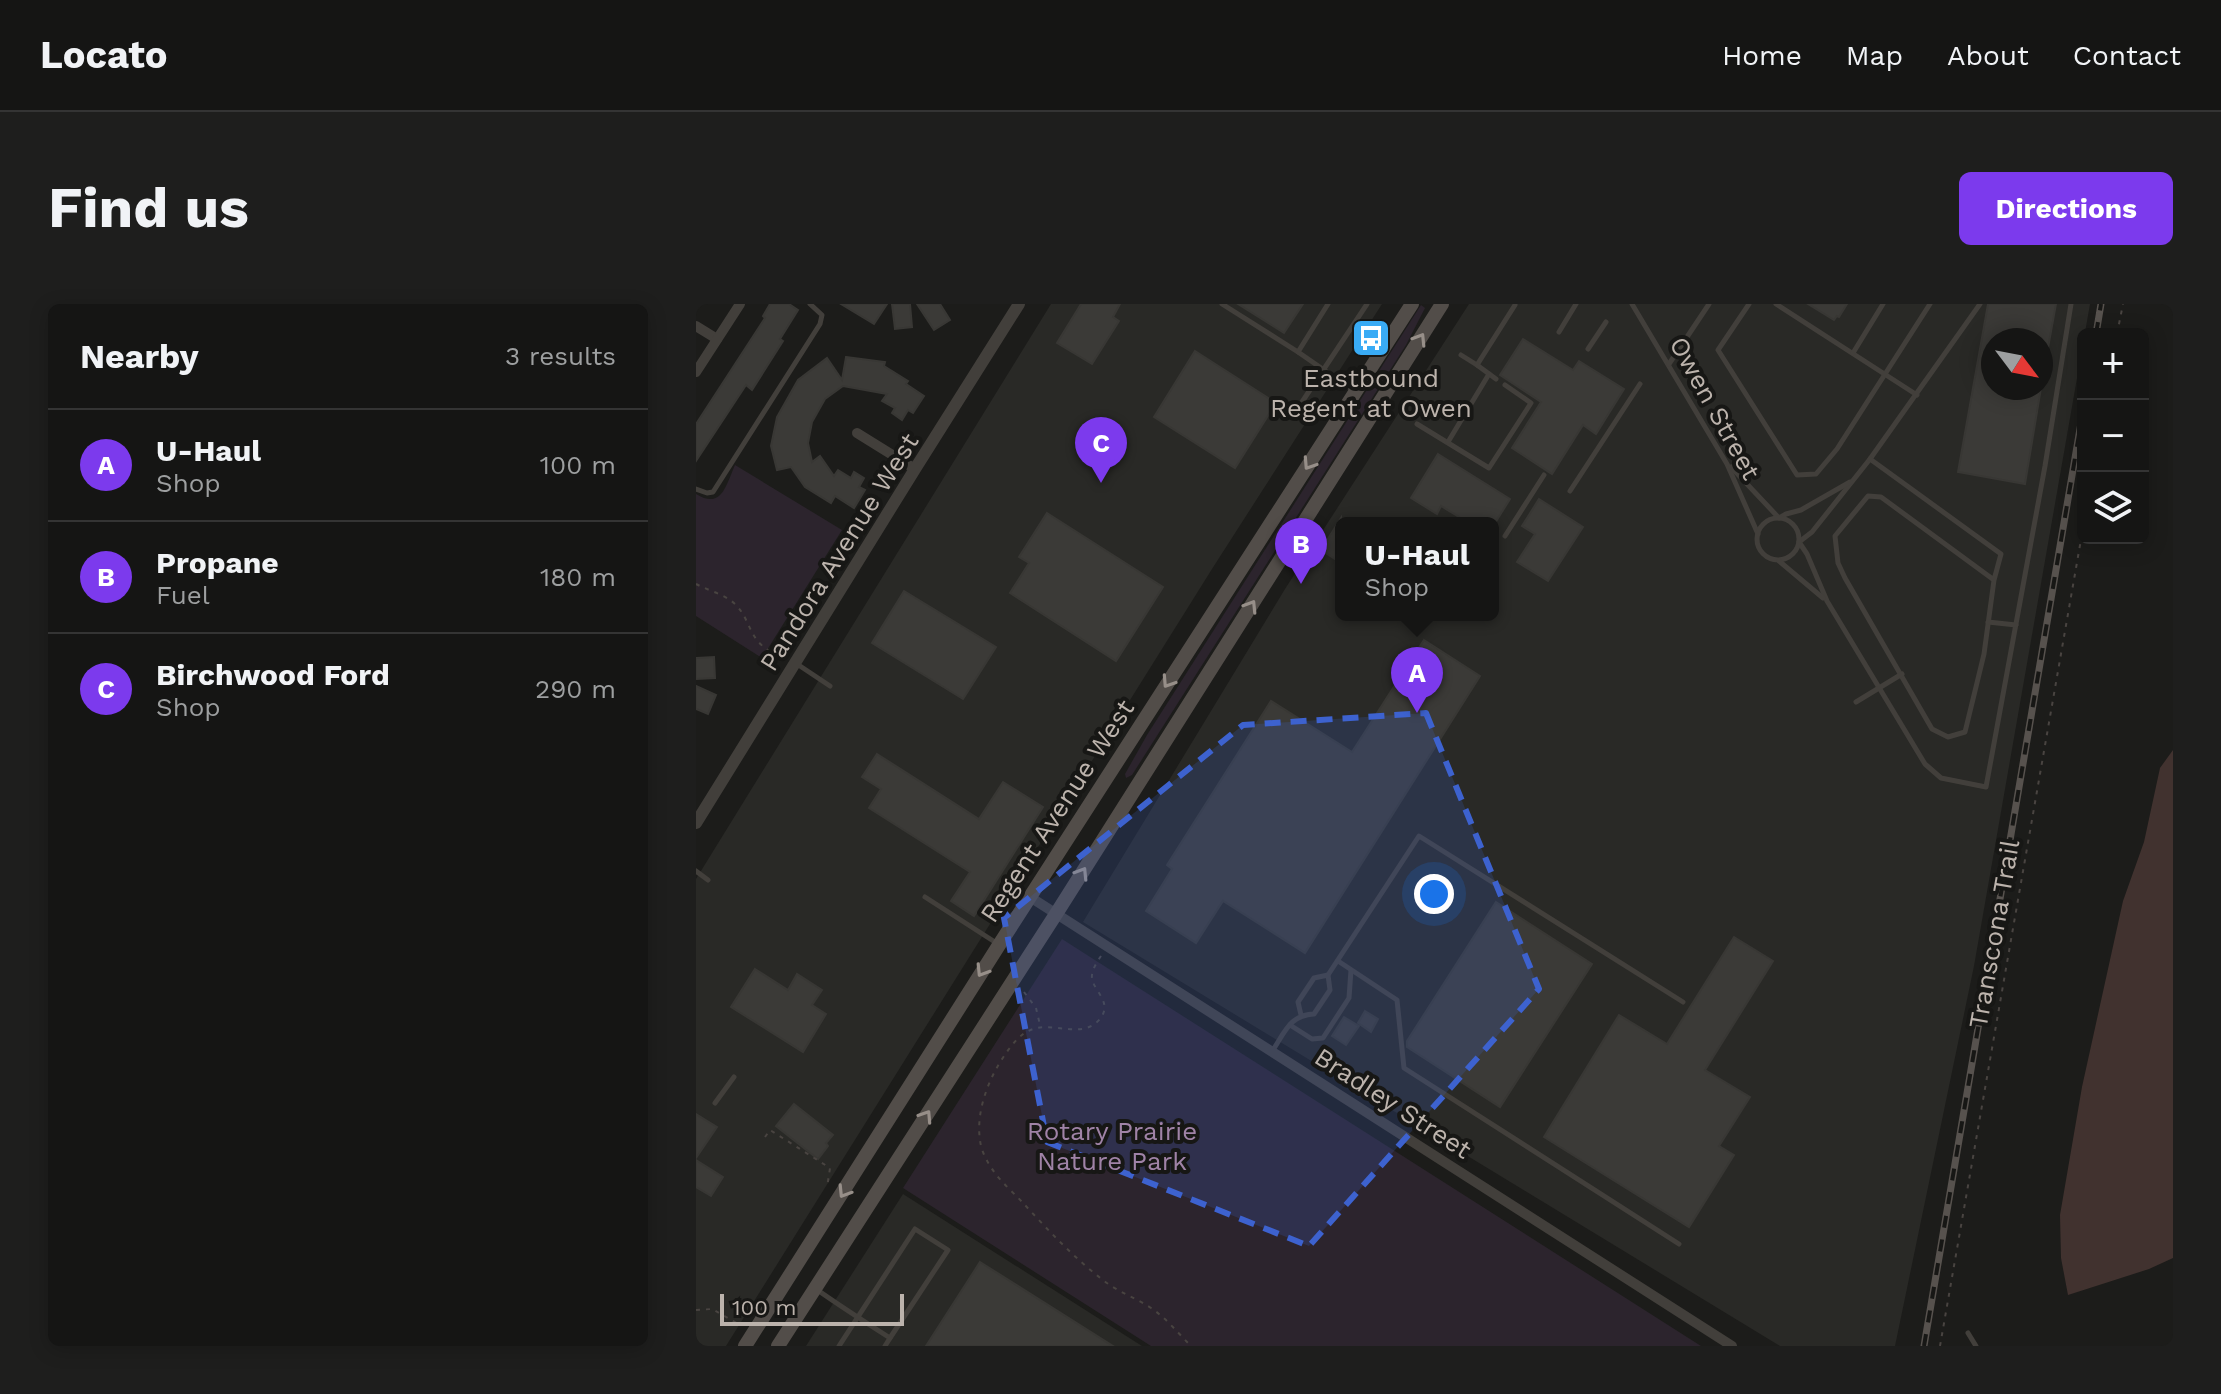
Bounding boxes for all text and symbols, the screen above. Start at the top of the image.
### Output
text: Locato [40,33,168,77]
text: Home [1722,39,1802,72]
text: Map [1846,39,1903,72]
text: About [1947,39,2029,72]
text: Contact [2073,39,2181,72]
button: Directions [1959,172,2173,245]
text: Find us [48,175,249,241]
bus stop icon: Eastbound Regent at Owen [1350,317,1392,359]
north arrow [1981,328,2053,400]
map controls [2077,328,2149,544]
button: + [2077,328,2149,400]
street label: Owen Street [1663,331,1767,485]
one-way arrow [1410,333,1425,348]
text: Nearby [80,336,199,376]
text: 3 results [505,341,616,371]
place label: Eastbound Regent at Owen [1270,363,1472,423]
button: − [2077,400,2149,472]
pin: C [1075,417,1127,483]
street label: Pandora Avenue West [754,428,925,676]
text: U-Haul [156,433,261,468]
text: A [97,450,115,480]
text: 100 m [540,450,616,480]
one-way arrow [1304,455,1319,470]
text: Shop [156,468,221,498]
button: layers [2077,472,2149,544]
popup [1335,517,1499,621]
pin: B [1275,518,1327,584]
text: U-Haul [1364,537,1470,572]
text: Propane [156,545,279,580]
text: B [97,562,115,592]
text: 180 m [540,562,616,592]
text: Shop [1364,572,1429,602]
text: Fuel [156,580,210,610]
one-way arrow [1241,600,1256,615]
pin: A [1391,647,1443,713]
text: Birchwood Ford [156,657,390,692]
one-way arrow [1163,673,1178,688]
text: C [97,674,115,704]
text: 290 m [535,674,616,704]
text: Shop [156,692,221,722]
street label: Regent Avenue West [974,694,1140,928]
street label: Transcona Trail [1963,837,2025,1031]
one-way arrow [1072,867,1087,882]
your location [1414,874,1454,914]
one-way arrow [977,963,992,977]
street label: Bradley Street [1309,1041,1477,1165]
one-way arrow [916,1110,931,1124]
park label: Rotary Prairie Nature Park [1027,1116,1197,1176]
one-way arrow [839,1183,854,1197]
scale bar [720,1290,904,1326]
text: 100 m [732,1295,796,1320]

